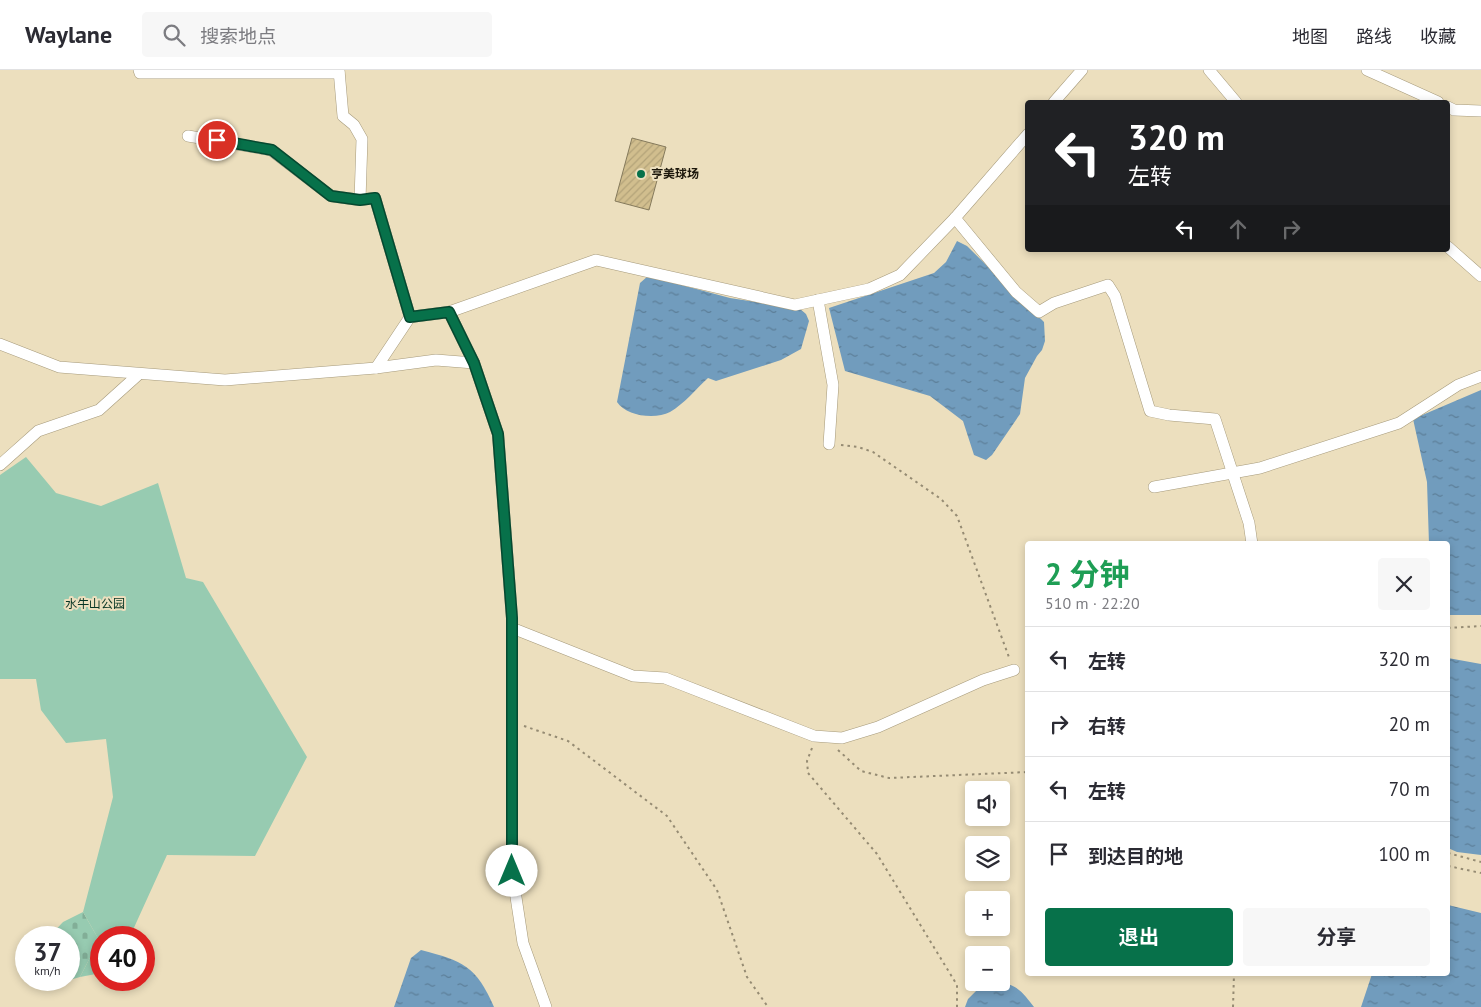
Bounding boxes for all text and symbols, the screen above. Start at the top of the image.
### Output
search box [142,12,492,57]
text: Waylane [25,19,112,50]
icon: search [160,21,188,49]
text: 搜索地点 [200,24,276,48]
text: 地图 [1292,25,1328,48]
text: 路线 [1356,25,1392,48]
text: 收藏 [1420,25,1456,48]
text: 320 m [1128,114,1225,160]
pin [196,119,238,161]
icon: left [1045,120,1110,185]
icon: arrive [203,126,231,154]
text: 左转 [1128,162,1172,190]
place label: 亨美球场 [651,166,699,181]
marker: 亨美球场 [635,168,647,180]
icon: left [1171,215,1199,243]
icon: ahead [1224,215,1252,243]
icon: right [1277,215,1305,243]
text: 2 分钟 [1045,554,1130,593]
button: close [1378,558,1430,610]
text: 510 m · 22:20 [1045,593,1140,613]
park label: 水牛山公园 [65,596,125,611]
icon: left [1045,645,1073,673]
text: 320 m [1378,647,1430,671]
text: 左转 [1088,649,1126,673]
icon: right [1045,710,1073,738]
text: 20 m [1389,712,1430,736]
text: 右转 [1088,714,1126,738]
icon: left [1045,775,1073,803]
text: 70 m [1389,777,1430,801]
text: 左转 [1088,779,1126,803]
map controls [965,781,1010,991]
button: sound [965,781,1010,826]
button: layers [965,836,1010,881]
icon: arrive [1045,840,1073,868]
text: 100 m [1378,842,1430,866]
position arrow [485,844,537,896]
text: 到达目的地 [1088,844,1183,868]
button: + [965,891,1010,936]
button: 退出 [1045,908,1233,966]
button: 分享 [1243,908,1430,966]
speed limit sign: 40 [90,926,155,991]
text: 37 [33,936,62,968]
button: − [965,946,1010,991]
text: km/h [34,963,61,978]

